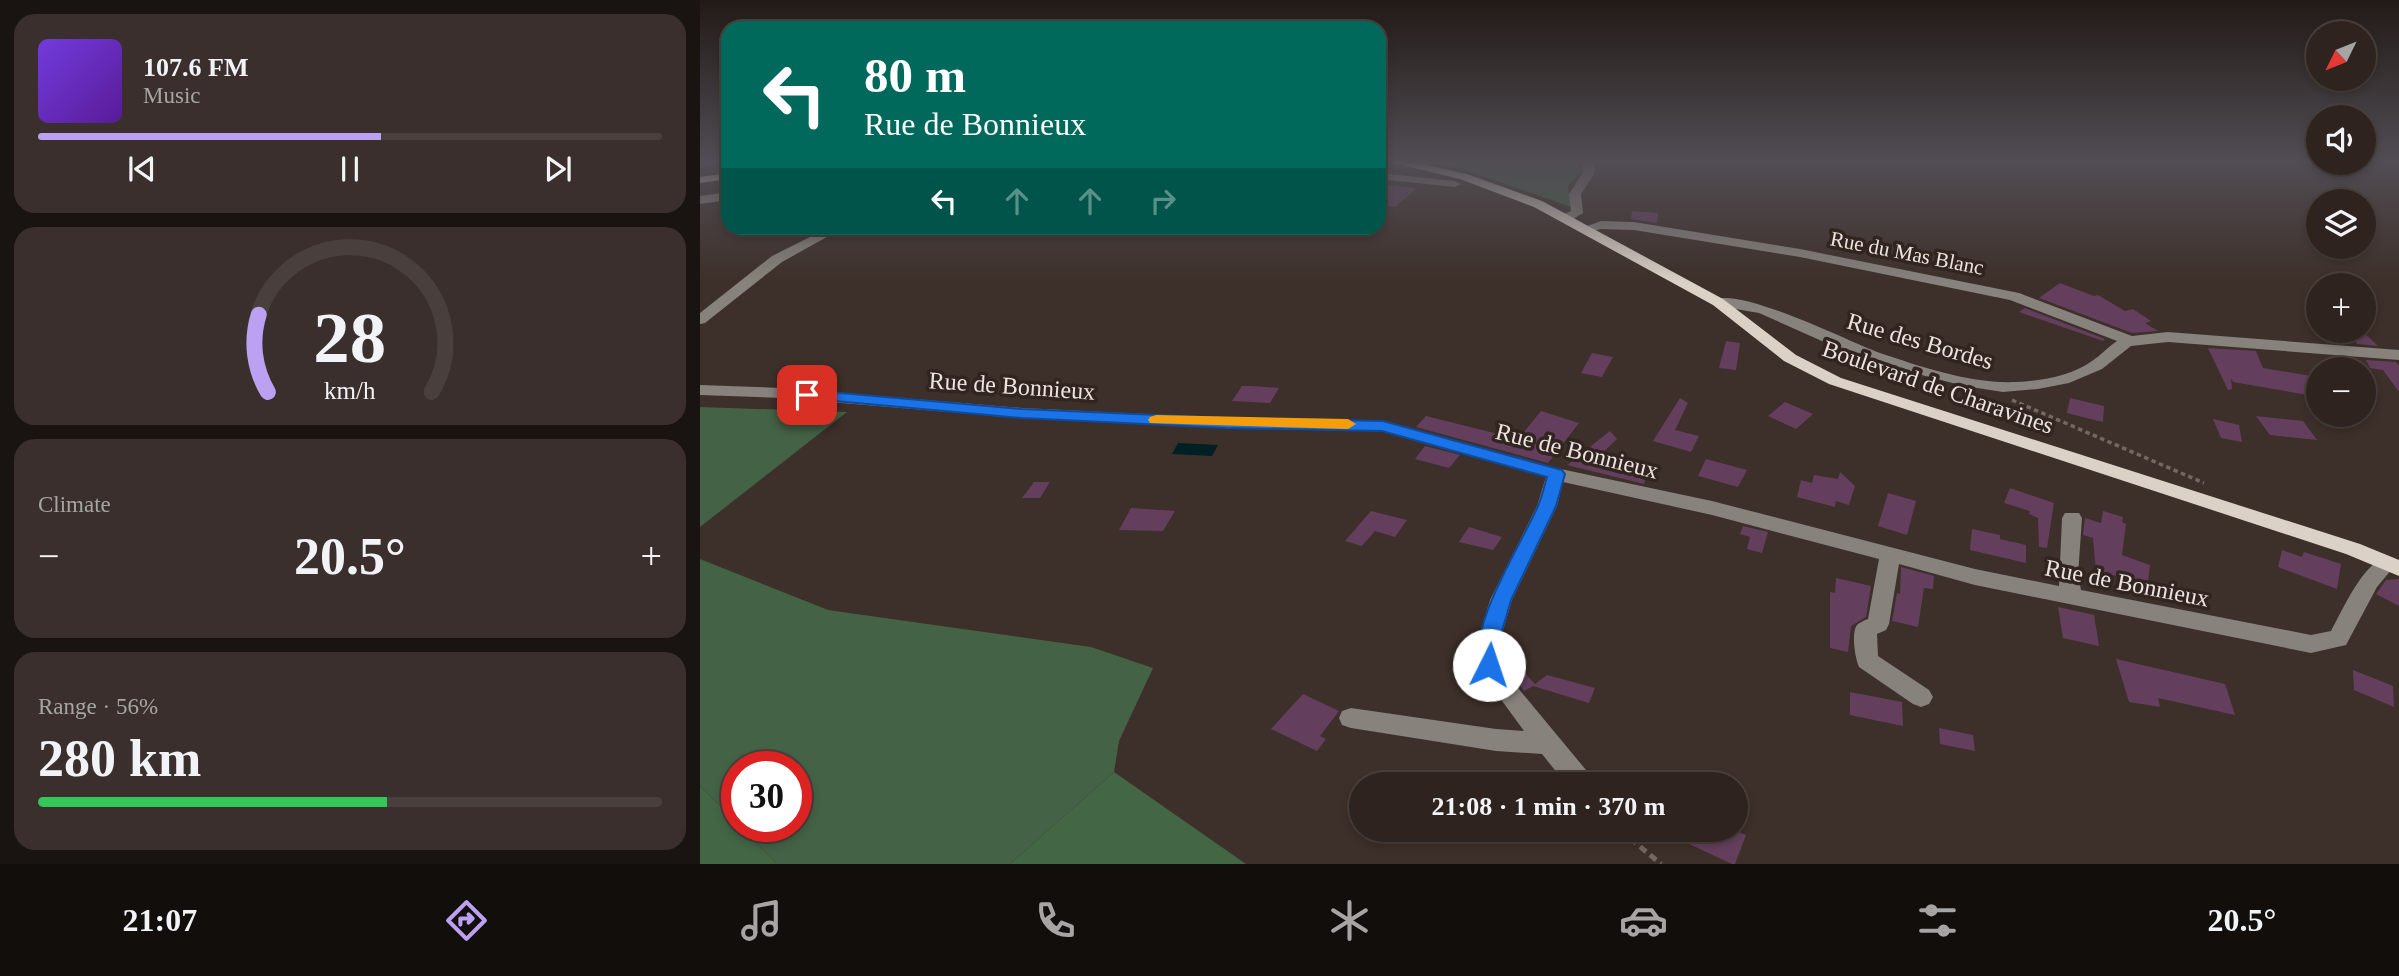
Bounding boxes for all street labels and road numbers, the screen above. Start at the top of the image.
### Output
street label: Rue du Mas Blanc [1828,226,1986,280]
street label: Rue des Bordes [1844,308,1996,374]
street label: Boulevard de Charavines [1819,335,2057,439]
street label: Rue de Bonnieux [928,367,1096,405]
street label: Rue de Bonnieux [1493,418,1661,484]
street label: Rue de Bonnieux [2043,554,2211,612]

